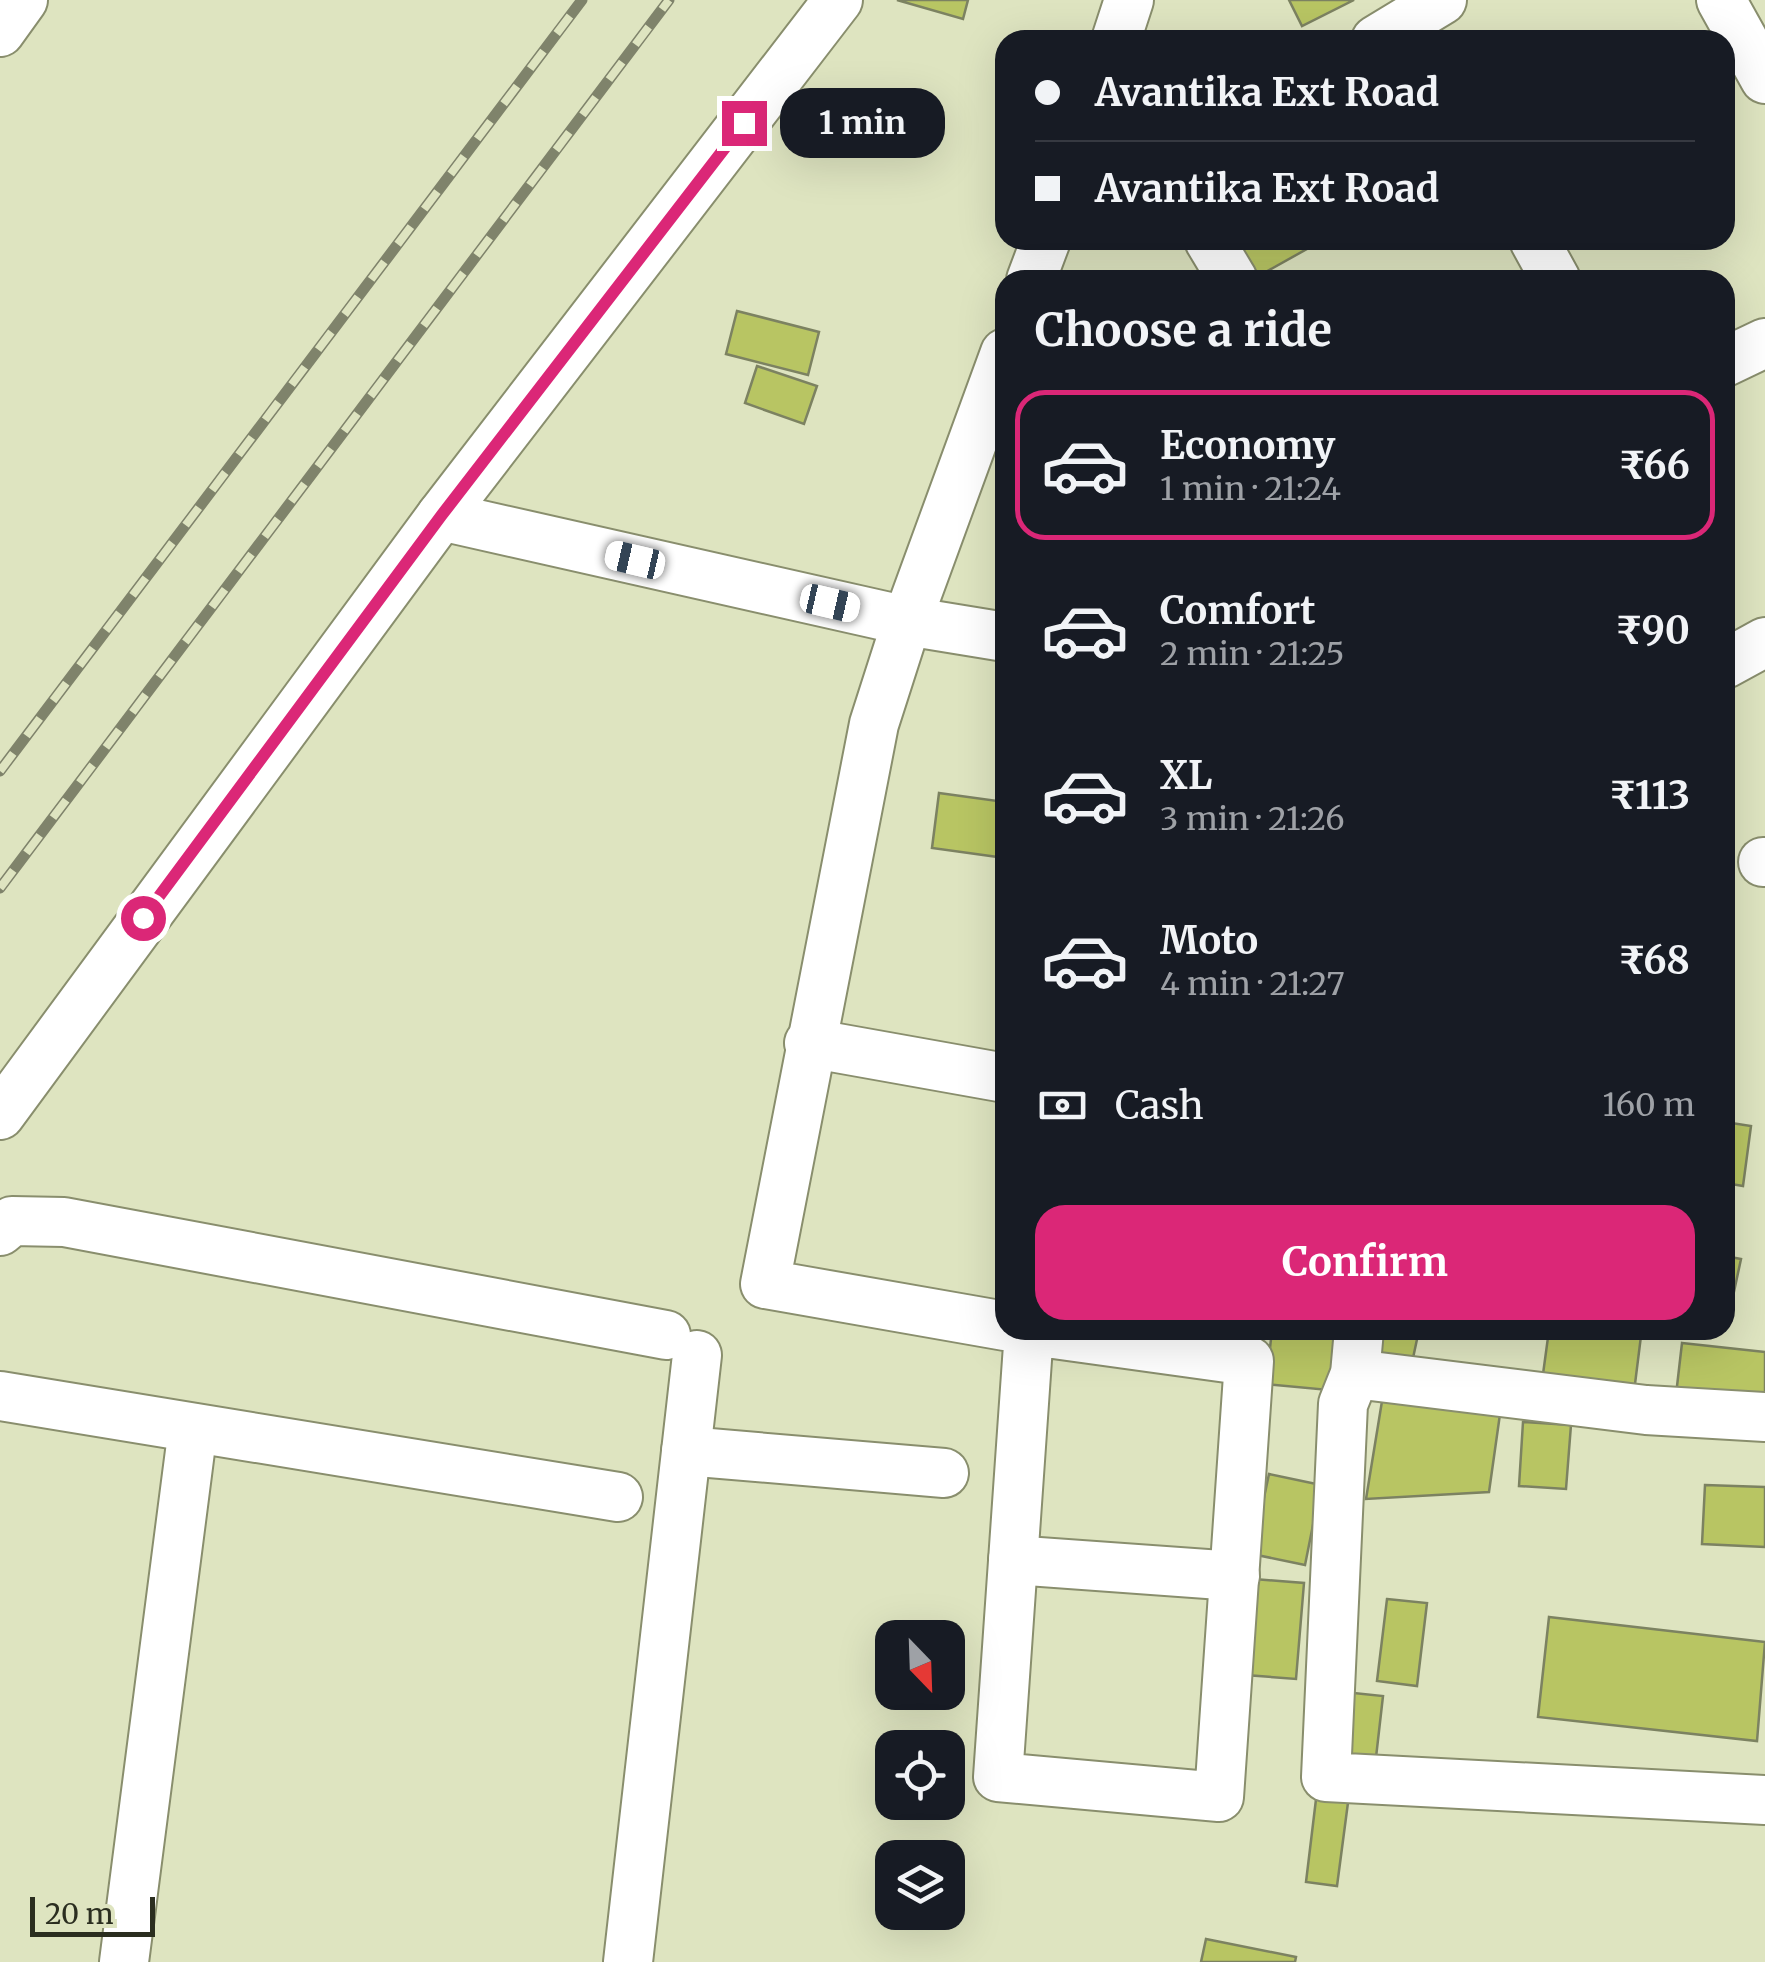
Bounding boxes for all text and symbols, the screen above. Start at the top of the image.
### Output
text: Avantika Ext Road [1095,69,1439,116]
callout: 1 min [779,88,944,158]
route end [722,101,767,146]
text: 1 min [819,103,906,143]
text: Avantika Ext Road [1095,165,1439,212]
text: Choose a ride [1035,302,1332,358]
icon: car [1040,420,1130,510]
text: Economy [1160,422,1335,469]
text: ₹66 [1618,442,1690,489]
text: 1 min · 21:24 [1160,469,1341,509]
car [602,539,668,581]
car [797,582,863,624]
icon: car [1040,585,1130,675]
text: Comfort [1160,587,1316,634]
text: ₹90 [1615,607,1690,654]
text: 2 min · 21:25 [1160,634,1344,674]
icon: car [1040,750,1130,840]
text: XL [1160,752,1212,799]
text: ₹113 [1609,772,1690,819]
text: 3 min · 21:26 [1160,799,1345,839]
route start [121,896,166,941]
icon: car [1040,915,1130,1005]
text: Moto [1160,917,1258,964]
text: ₹68 [1618,937,1690,984]
text: 4 min · 21:27 [1160,964,1345,1004]
icon: cash [1035,1078,1090,1133]
text: Cash [1115,1082,1204,1129]
text: 160 m [1603,1085,1695,1125]
button: Confirm [1035,1205,1695,1320]
north arrow [875,1620,965,1710]
map controls [875,1620,965,1930]
button: locate [875,1730,965,1820]
button: layers [875,1840,965,1930]
scale bar [30,1892,155,1936]
text: 20 m [45,1896,114,1932]

